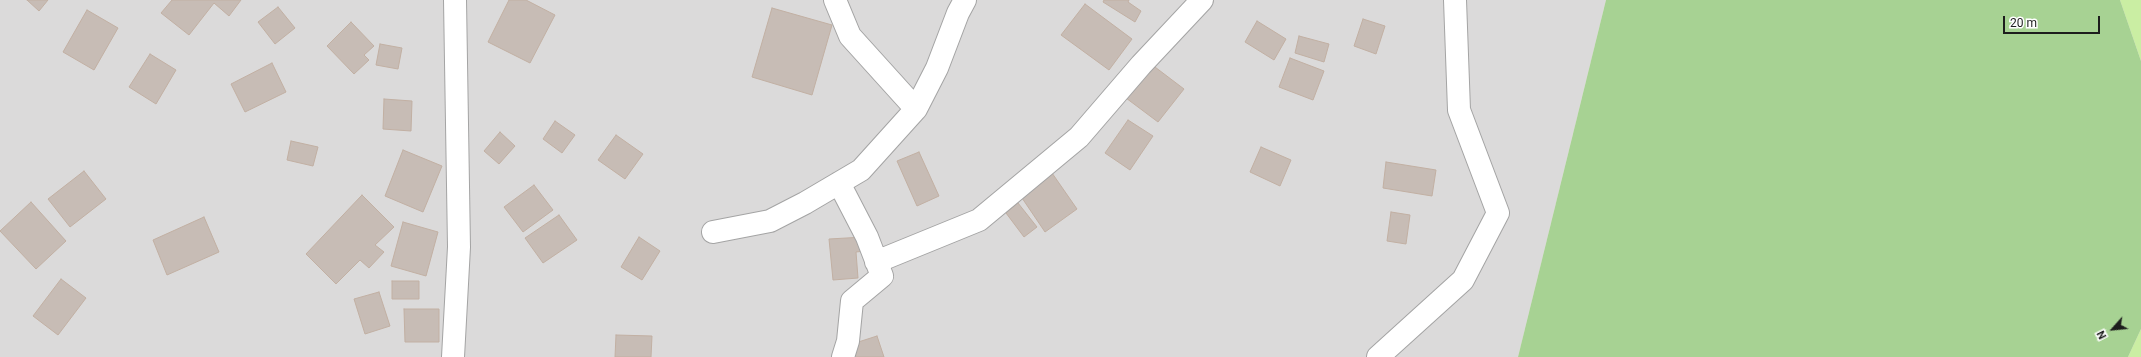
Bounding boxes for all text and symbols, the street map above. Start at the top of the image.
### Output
scale bar [2005,8,2102,34]
text: 20 m [2010,16,2037,30]
north arrow [2093,309,2133,349]
text: N [2094,328,2109,341]

